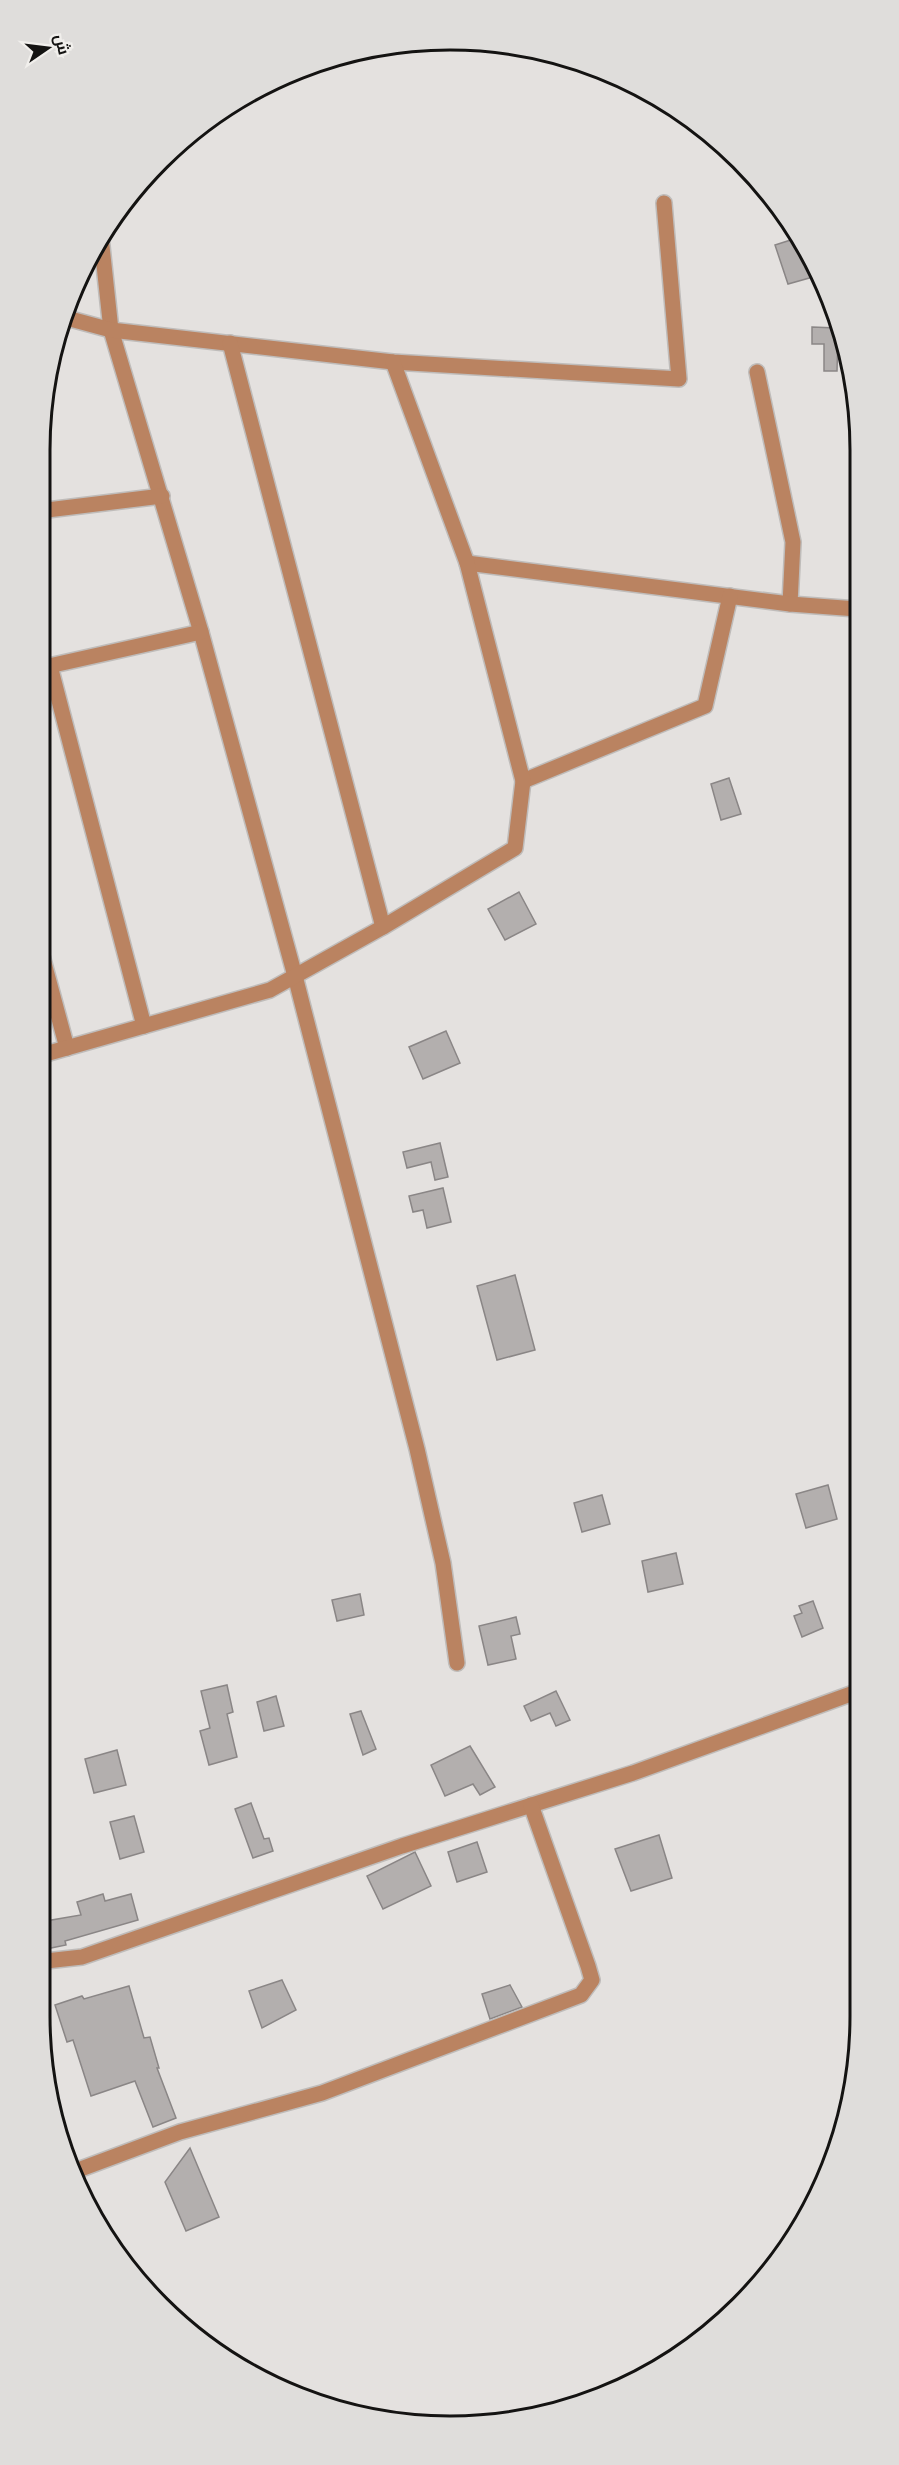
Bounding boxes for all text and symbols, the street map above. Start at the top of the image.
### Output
north arrow [18,18,78,78]
text: ش [48,32,75,57]

